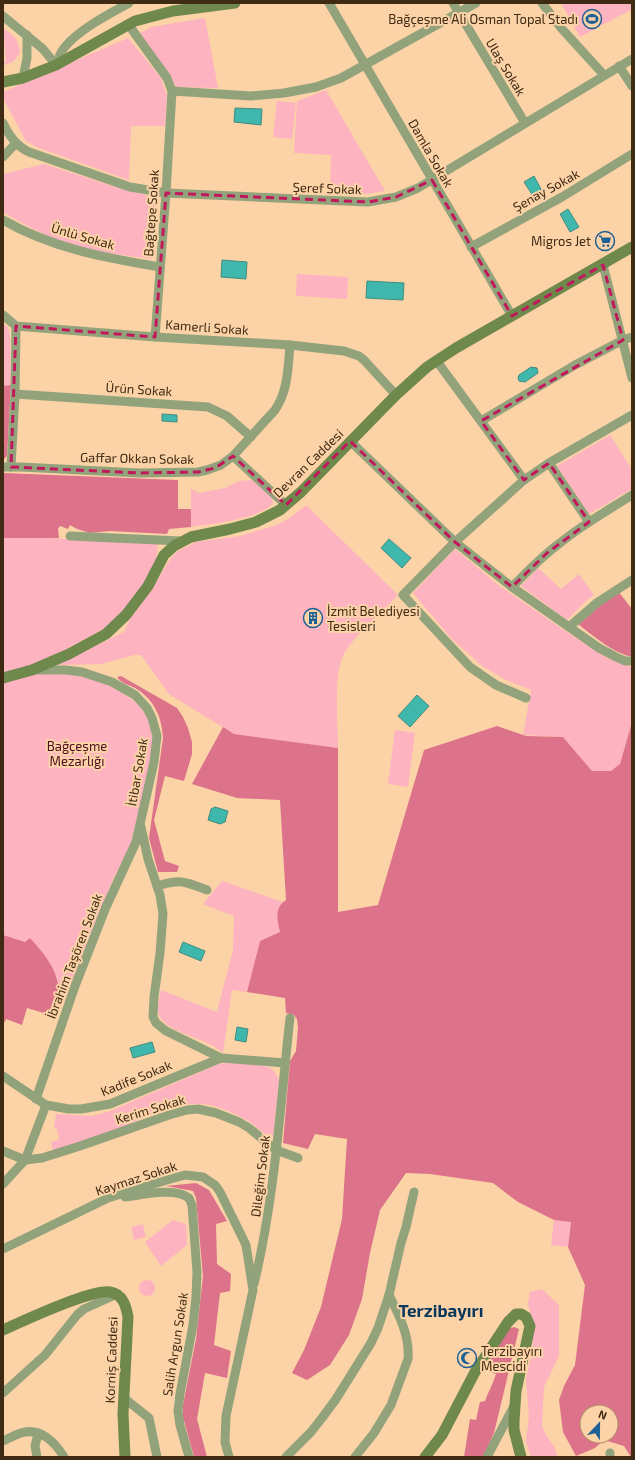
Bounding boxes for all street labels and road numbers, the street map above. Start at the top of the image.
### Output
street label: Ulaş Sokak [482,35,530,99]
street label: Damla Sokak [405,116,457,190]
street label: Şenay Sokak [510,165,583,216]
street label: Bağtepe Sokak [140,169,162,257]
street label: Şeref Sokak [292,179,362,198]
street label: Ünlü Sokak [49,219,117,253]
street label: Kamerli Sokak [165,316,250,338]
street label: Ürün Sokak [105,379,173,399]
street label: Devran Caddesi [270,425,346,501]
street label: Gaffar Okkan Sokak [80,449,195,467]
street label: İtibar Sokak [123,736,151,807]
street label: İbrahim Taşören Sokak [43,891,106,1021]
street label: Kadife Sokak [98,1056,174,1100]
street label: Kerim Sokak [113,1091,187,1127]
street label: Dileğim Sokak [247,1134,273,1218]
street label: Kaymaz Sokak [93,1157,179,1199]
street label: Salih Argun Sokak [159,1290,191,1397]
street label: Korniş Caddesi [101,1316,122,1404]

